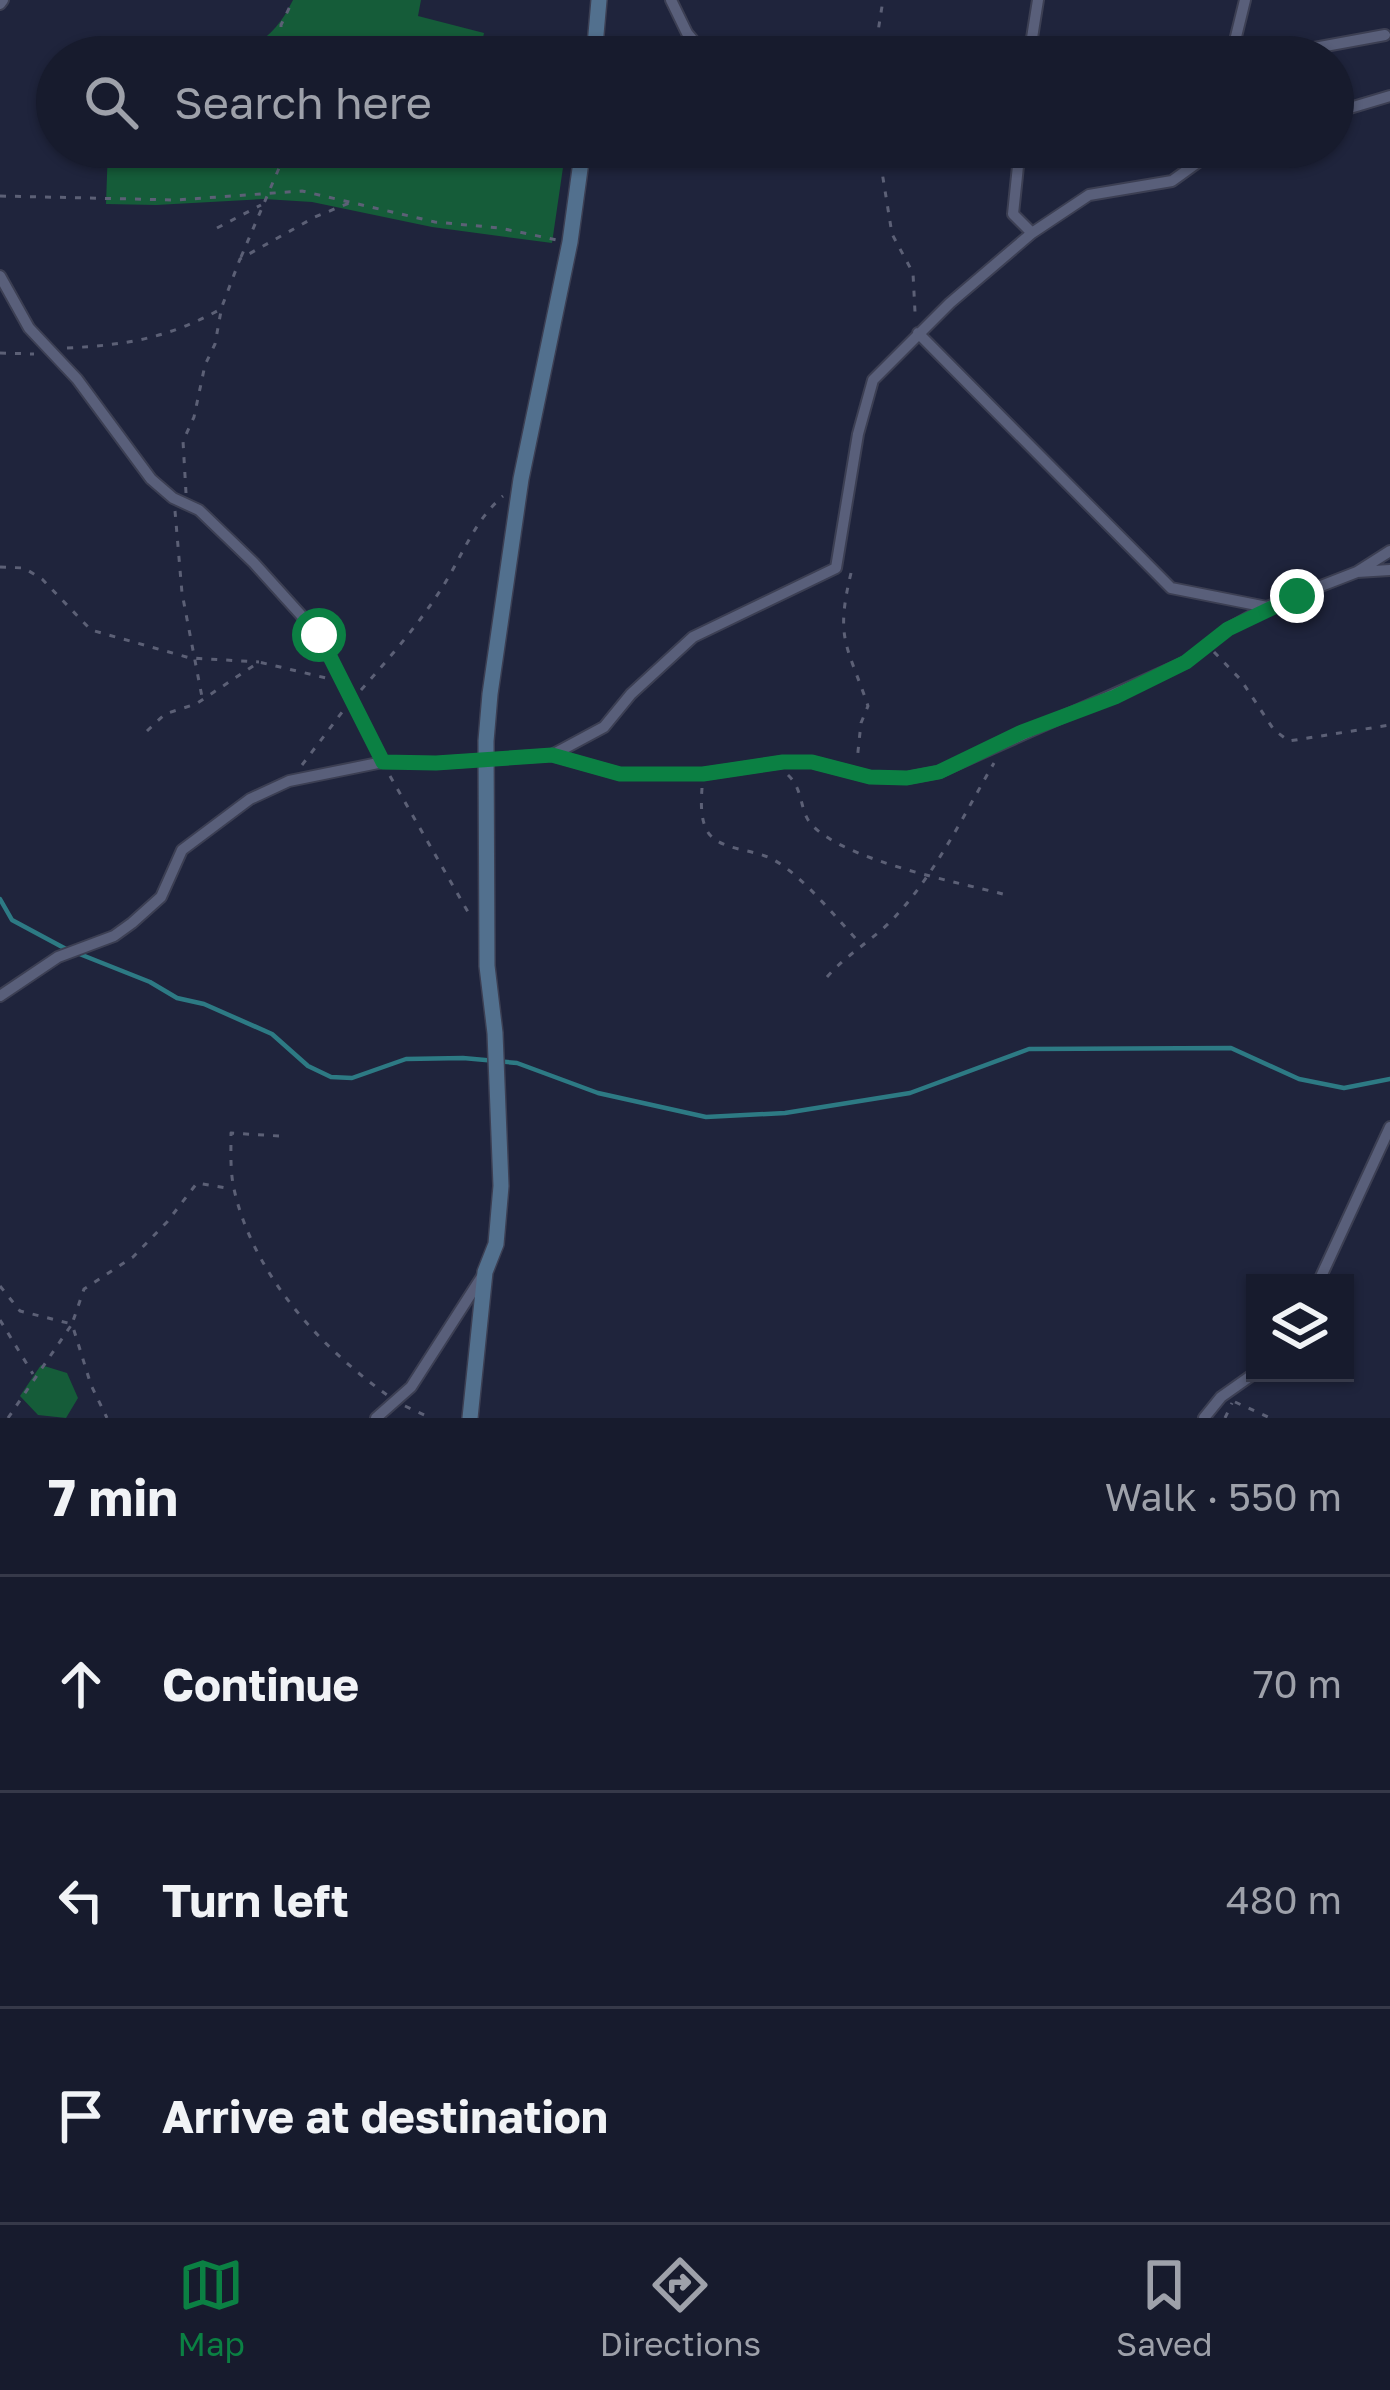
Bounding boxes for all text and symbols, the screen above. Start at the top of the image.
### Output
search box [36,36,1354,168]
icon: search [78,69,144,135]
text: Search here [174,75,432,129]
route end [1270,569,1324,623]
route start [292,608,346,662]
map controls [1246,1274,1354,1382]
button: layers [1246,1274,1354,1382]
text: 7 min [48,1466,178,1527]
text: Walk · 550 m [1105,1473,1342,1520]
icon: ahead [48,1651,114,1717]
text: Continue [162,1657,359,1711]
text: 70 m [1253,1660,1342,1707]
icon: left [48,1867,114,1933]
text: Turn left [162,1873,349,1927]
text: 480 m [1226,1876,1342,1923]
icon: arrive [48,2083,114,2149]
text: Arrive at destination [162,2089,608,2143]
tab: Map [178,2252,245,2363]
tab: Directions [600,2252,761,2363]
tab: Saved [1116,2252,1212,2363]

